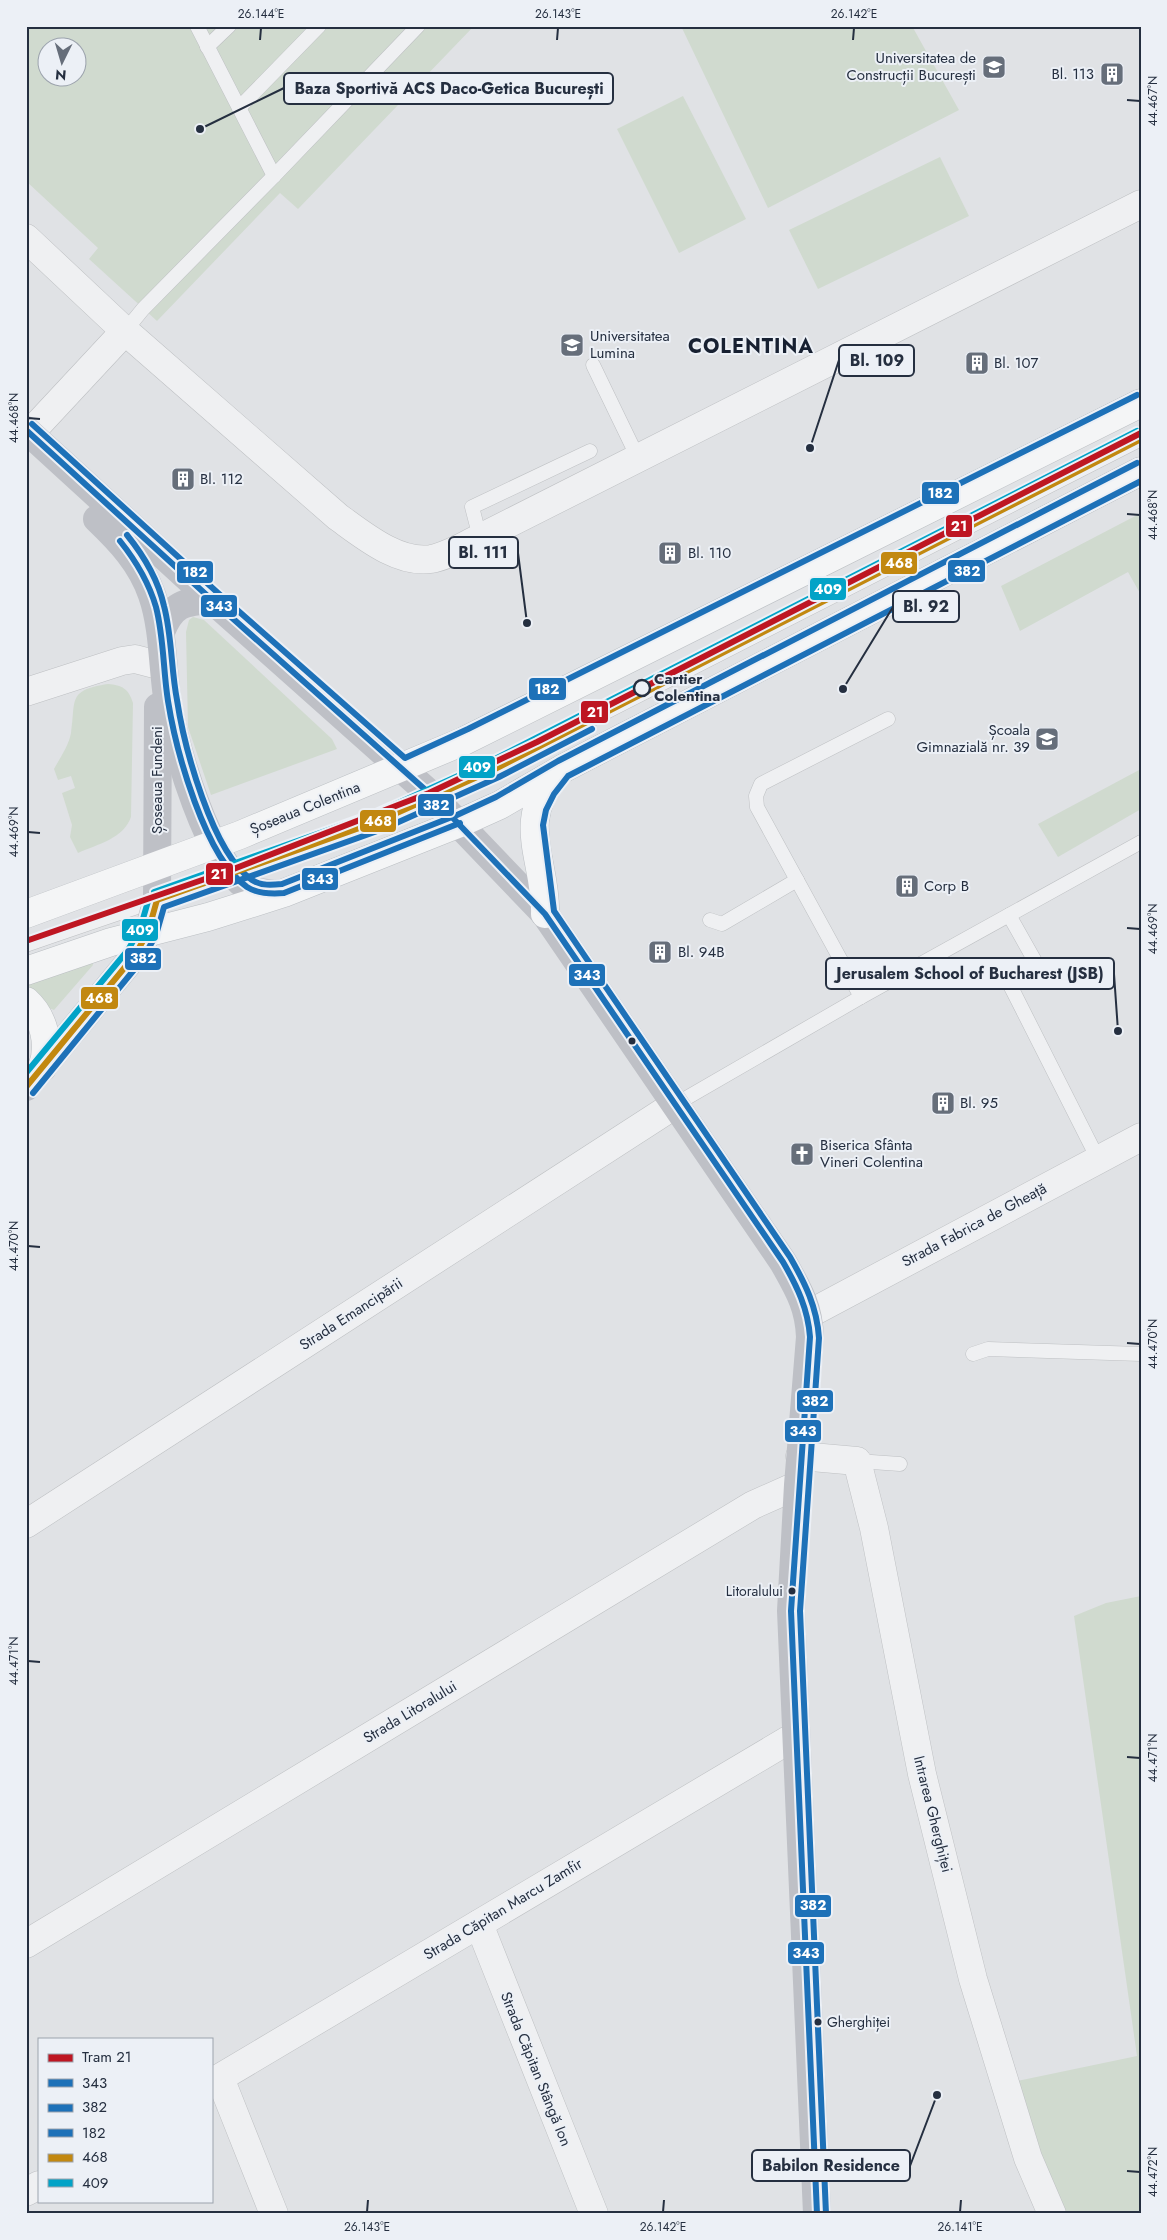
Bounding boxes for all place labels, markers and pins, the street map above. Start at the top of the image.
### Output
place label: Universitatea de Construcții București [846,47,976,86]
school or university icon: Universitatea de Construcții București [981,54,1007,80]
building icon: Bl. 113 [1099,61,1125,87]
place label: Bl. 113 [1051,63,1094,85]
callout: Baza Sportivă ACS Daco-Getica București [284,73,613,104]
place label: Universitatea Lumina [590,325,670,364]
school or university icon: Universitatea Lumina [559,332,585,358]
callout: Bl. 109 [839,345,914,376]
building icon: Bl. 107 [964,350,990,376]
place label: Bl. 107 [994,352,1039,374]
building icon: Bl. 112 [170,466,196,492]
place label: Bl. 112 [200,468,243,490]
callout: Bl. 111 [449,537,518,568]
building icon: Bl. 110 [657,540,683,566]
place label: Bl. 110 [688,542,731,564]
callout: Bl. 92 [893,591,959,622]
place label: Cartier Colentina [654,668,720,707]
marker: Cartier Colentina [633,679,651,697]
place label: Școala Gimnazială nr. 39 [916,719,1030,758]
school or university icon: Școala Gimnazială nr. 39 [1034,726,1060,752]
building icon: Corp B [894,873,920,899]
place label: Corp B [924,875,969,897]
building icon: Bl. 94B [647,939,673,965]
place label: Bl. 94B [678,941,725,963]
callout: Jerusalem School of Bucharest (JSB) [826,958,1114,989]
unlabelled marker [627,1036,637,1046]
building icon: Bl. 95 [930,1090,956,1116]
place label: Bl. 95 [960,1092,998,1114]
place label: Biserica Sfânta Vineri Colentina [820,1134,923,1173]
church icon: Biserica Sfânta Vineri Colentina [789,1141,815,1167]
place label: Litoralului [726,1581,783,1601]
marker: Litoralului [787,1586,797,1596]
place label: Gherghiței [827,2012,890,2033]
marker: Gherghiței [813,2017,823,2027]
callout: Babilon Residence [752,2150,910,2181]

